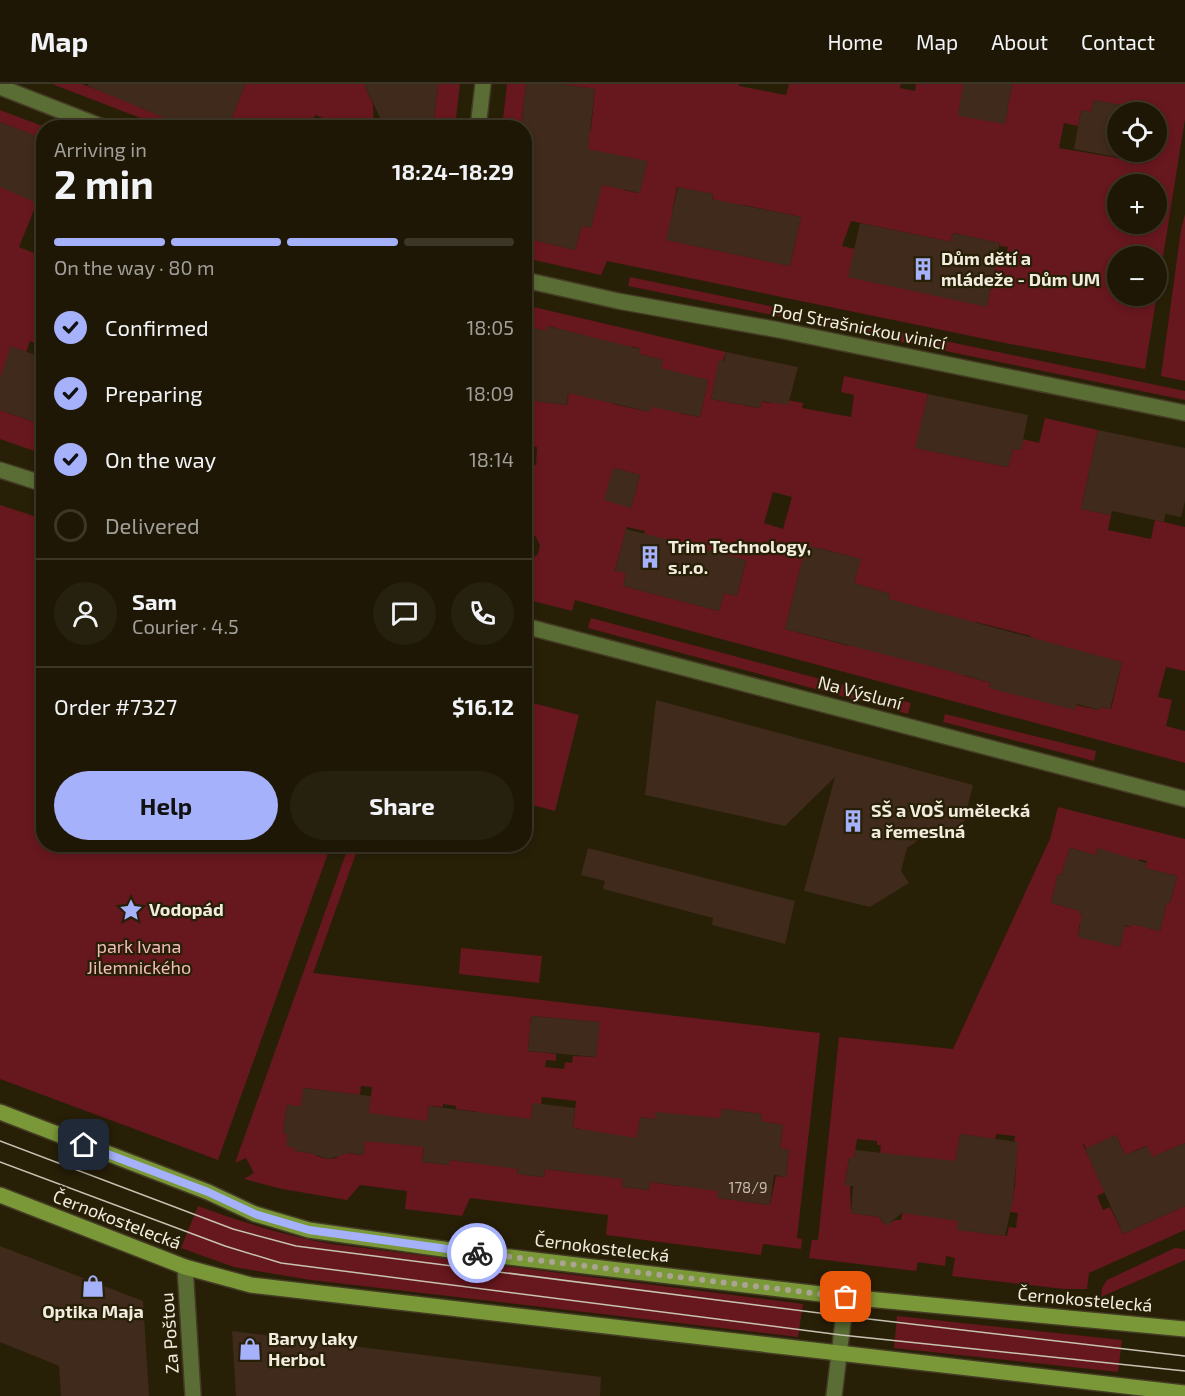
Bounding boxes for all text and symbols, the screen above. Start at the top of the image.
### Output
text: Map [30,24,88,58]
text: Home [827,29,883,54]
text: Map [916,29,958,54]
text: About [991,29,1048,54]
text: Contact [1081,29,1155,54]
map controls [1107,102,1167,306]
button: locate [1107,102,1167,162]
text: Arriving in [54,137,147,161]
text: 18:24–18:29 [392,158,514,184]
text: 2 min [54,160,154,207]
button: + [1107,174,1167,234]
button: − [1107,246,1167,306]
place label: Dům dětí a mládeže - Dům UM [941,247,1100,290]
text: On the way · 80 m [54,255,214,279]
building icon: Dům dětí a mládeže - Dům UM [910,256,936,282]
street label: Pod Strašnickou vinicí [770,298,949,354]
icon: check [54,311,87,344]
text: Confirmed [105,314,209,340]
text: 18:05 [466,315,514,339]
icon: check [54,377,87,410]
text: Preparing [105,380,203,406]
text: 18:09 [466,381,514,405]
icon: check [54,443,87,476]
text: On the way [105,446,216,472]
text: 18:14 [469,447,514,471]
text: Delivered [105,512,200,538]
place label: Trim Technology, s.r.o. [668,535,811,578]
building icon: Trim Technology, s.r.o. [637,544,663,570]
button: person [54,582,117,645]
button: chat [373,582,436,645]
button: phone [451,582,514,645]
text: Sam [132,588,177,614]
text: Courier · 4.5 [132,614,239,638]
street label: Na Výsluní [816,670,905,714]
text: Order #7327 [54,693,177,719]
text: $16.12 [452,693,514,719]
button: Help [54,771,278,840]
button: Share [290,771,514,840]
place label: SŠ a VOŠ umělecká a řemeslná [871,799,1030,842]
building icon: SŠ a VOŠ umělecká a řemeslná [840,808,866,834]
place icon: Vodopád [118,897,144,923]
place label: Vodopád [149,898,224,920]
park label: park Ivana Jilemnického [87,935,191,978]
pin [58,1119,109,1170]
icon: home [67,1128,100,1161]
house number: 178/9 [728,1178,768,1196]
street label: Černokostelecká [50,1185,185,1254]
courier [447,1223,507,1283]
street label: Černokostelecká [534,1228,671,1266]
icon: bike [461,1237,494,1270]
pin [820,1271,871,1322]
shop icon: Optika Maja [80,1273,106,1299]
icon: bag [829,1280,862,1313]
street label: Černokostelecká [1017,1282,1154,1316]
street label: Za Poštou [155,1292,183,1374]
place label: Optika Maja [42,1300,144,1322]
place label: Barvy laky Herbol [268,1327,359,1370]
shop icon: Barvy laky Herbol [237,1336,263,1362]

